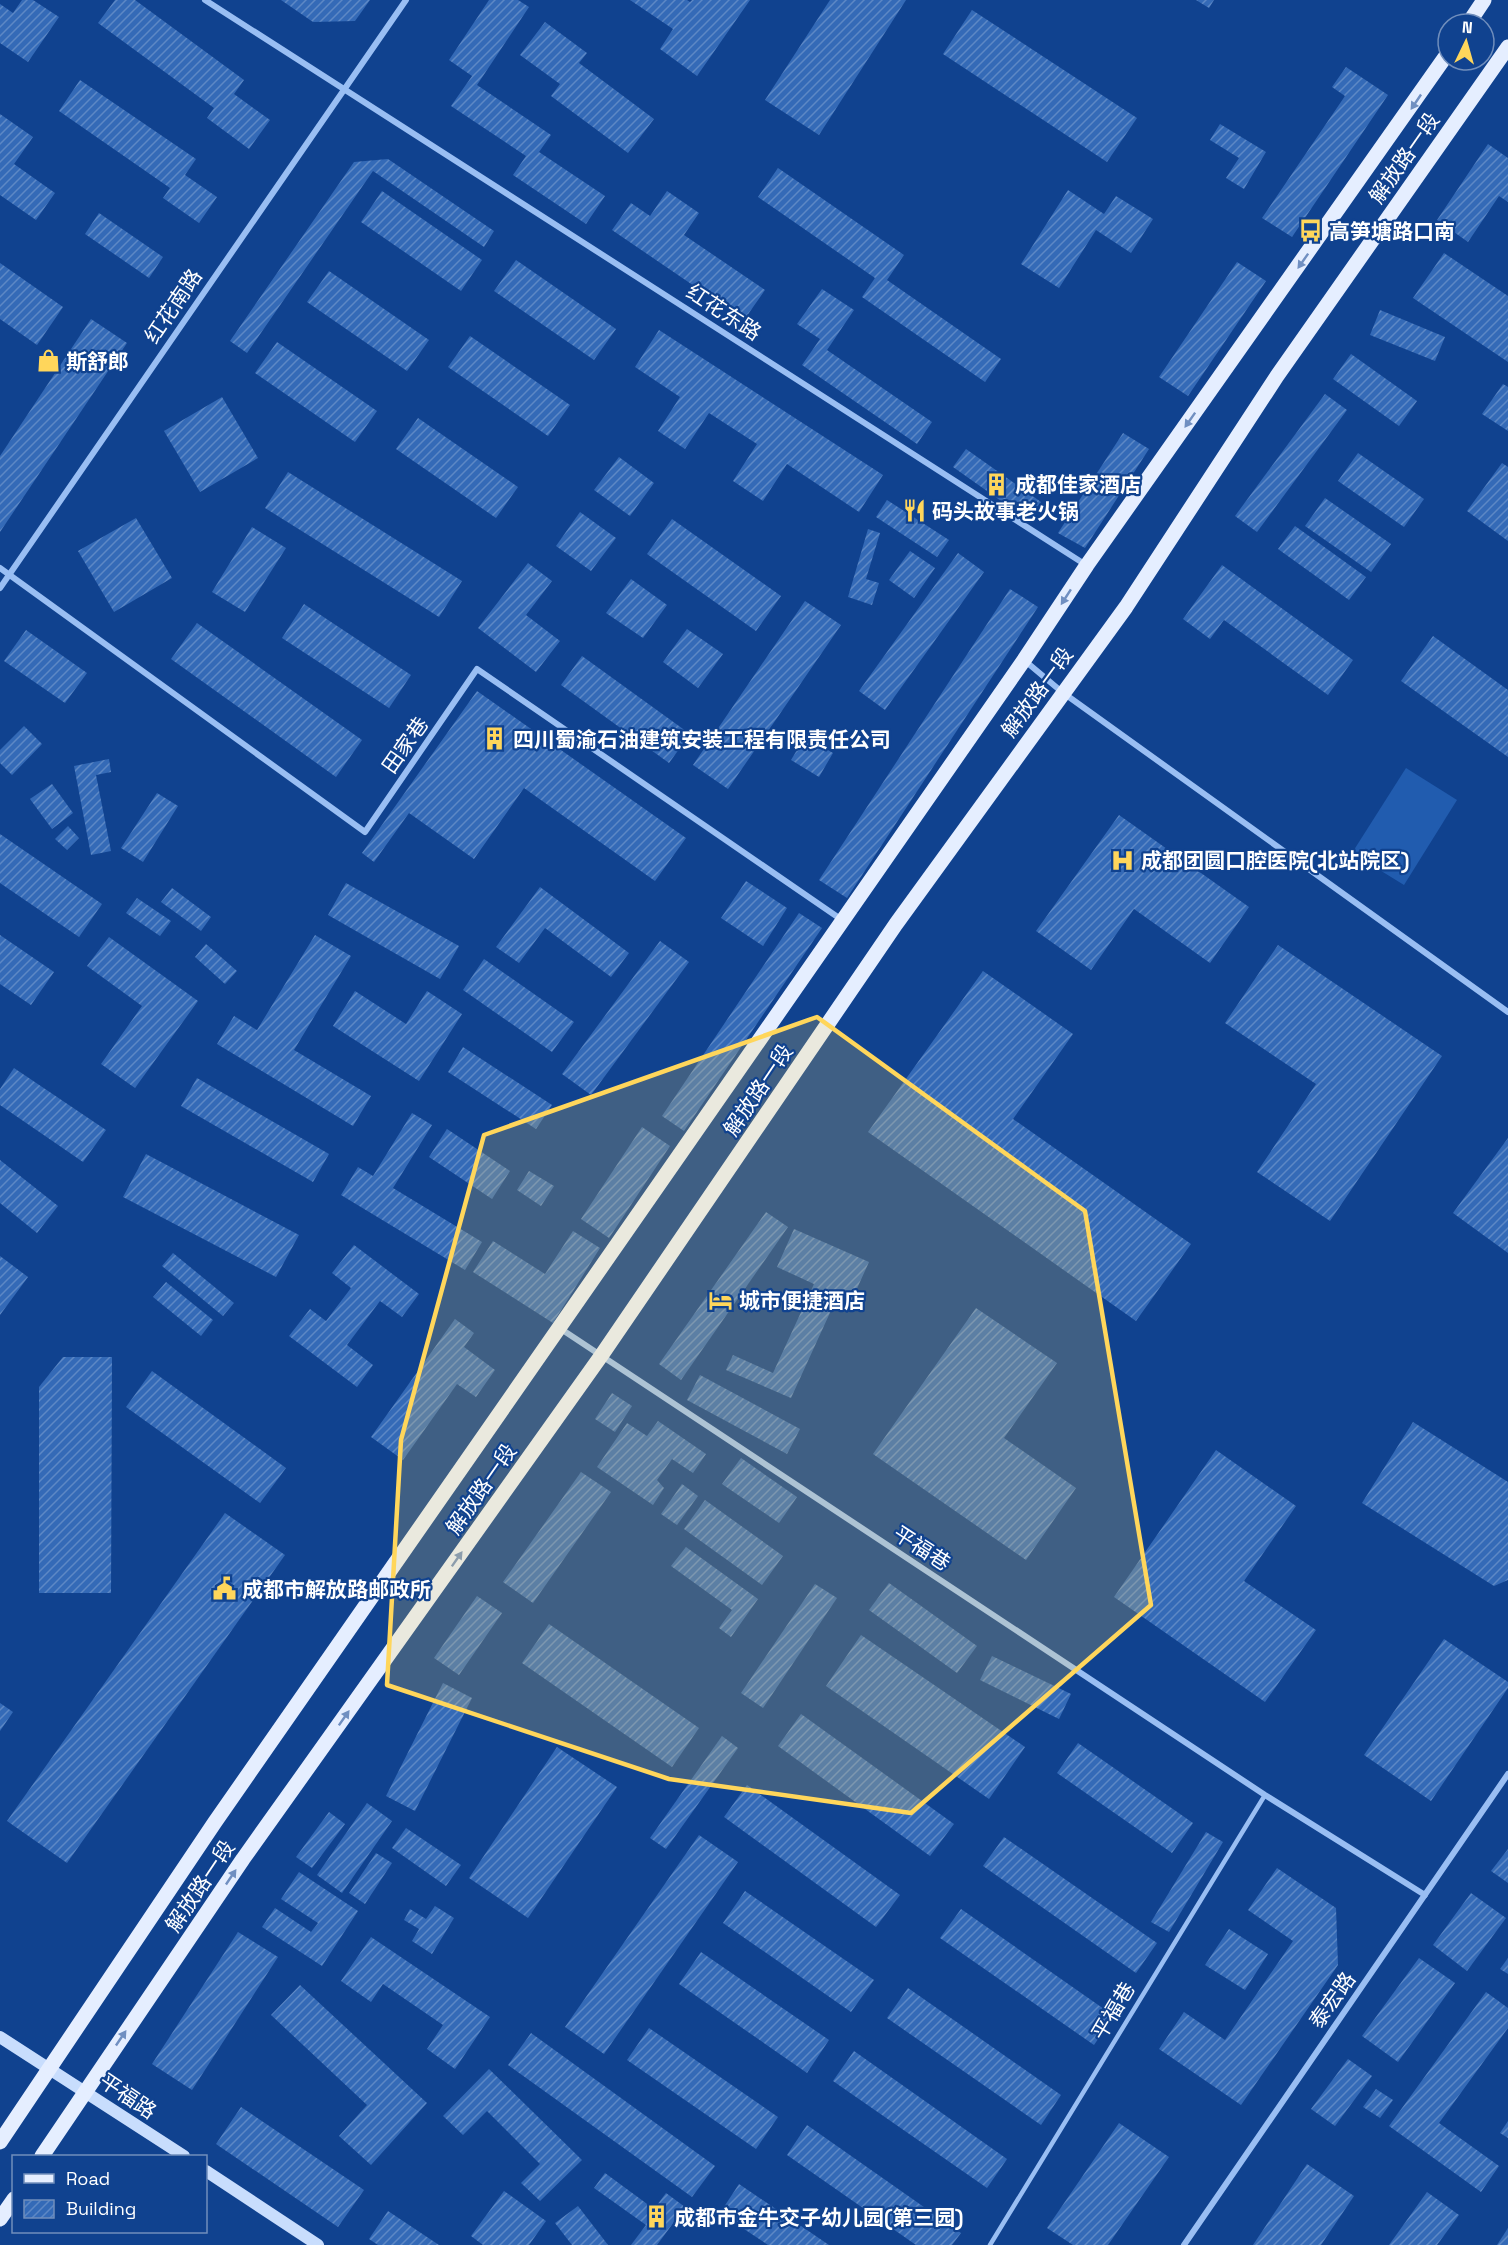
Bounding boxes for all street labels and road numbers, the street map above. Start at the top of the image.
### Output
street label: 解放路一段 [1363,107,1445,209]
street label: 红花南路 [138,264,208,348]
street label: 红花东路 [681,278,767,346]
street label: 解放路一段 [995,642,1079,742]
street label: 田家巷 [376,711,434,779]
street label: 解放路一段 [717,1039,799,1141]
street label: 解放路一段 [440,1438,522,1540]
street label: 平福巷 [888,1520,956,1576]
street label: 解放路一段 [159,1835,241,1937]
street label: 泰宏路 [1303,1966,1361,2034]
street label: 平福巷 [1085,1977,1141,2045]
street label: 平福路 [94,2067,162,2125]

